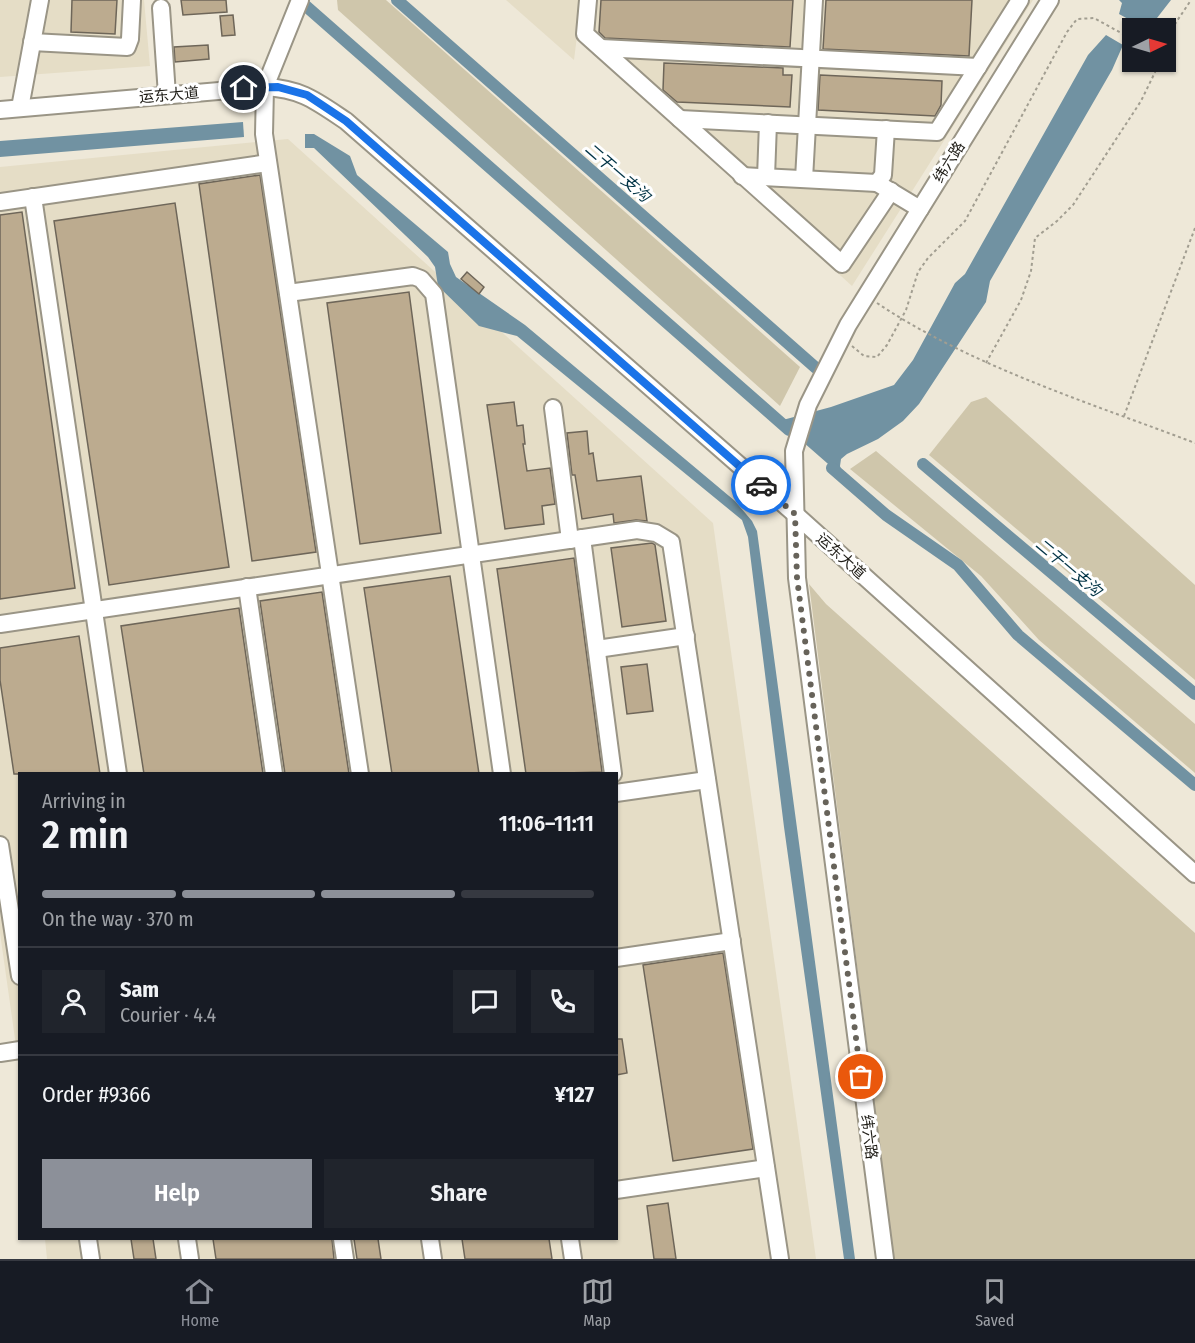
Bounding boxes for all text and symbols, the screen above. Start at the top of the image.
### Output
north arrow [1122,18,1176,72]
map controls [1122,18,1176,72]
pin [218,62,269,113]
icon: home [227,71,260,104]
street label: 运东大道 [138,83,200,107]
street label: 纬六路 [929,138,969,186]
water label: 二干一支沟 [581,139,656,207]
courier [731,455,791,515]
icon: car [745,469,778,502]
street label: 运东大道 [813,529,869,583]
water label: 二干一支沟 [1032,534,1107,602]
text: Arriving in [42,789,126,813]
text: 11:06–11:11 [499,810,594,837]
text: 2 min [42,812,129,858]
text: On the way · 370 m [42,907,194,931]
button: person [42,970,105,1033]
button: chat [453,970,516,1033]
button: phone [531,970,594,1033]
text: Sam [120,976,159,1003]
text: Courier · 4.4 [120,1003,216,1027]
pin [835,1051,886,1102]
icon: bag [844,1060,877,1093]
text: Order #9366 [42,1081,151,1108]
text: ¥127 [555,1081,594,1108]
street label: 纬六路 [857,1114,881,1160]
button: Help [42,1159,312,1228]
button: Share [324,1159,594,1228]
tab: Home [181,1275,219,1330]
tab: Map [581,1275,614,1330]
tab: Saved [975,1275,1014,1330]

